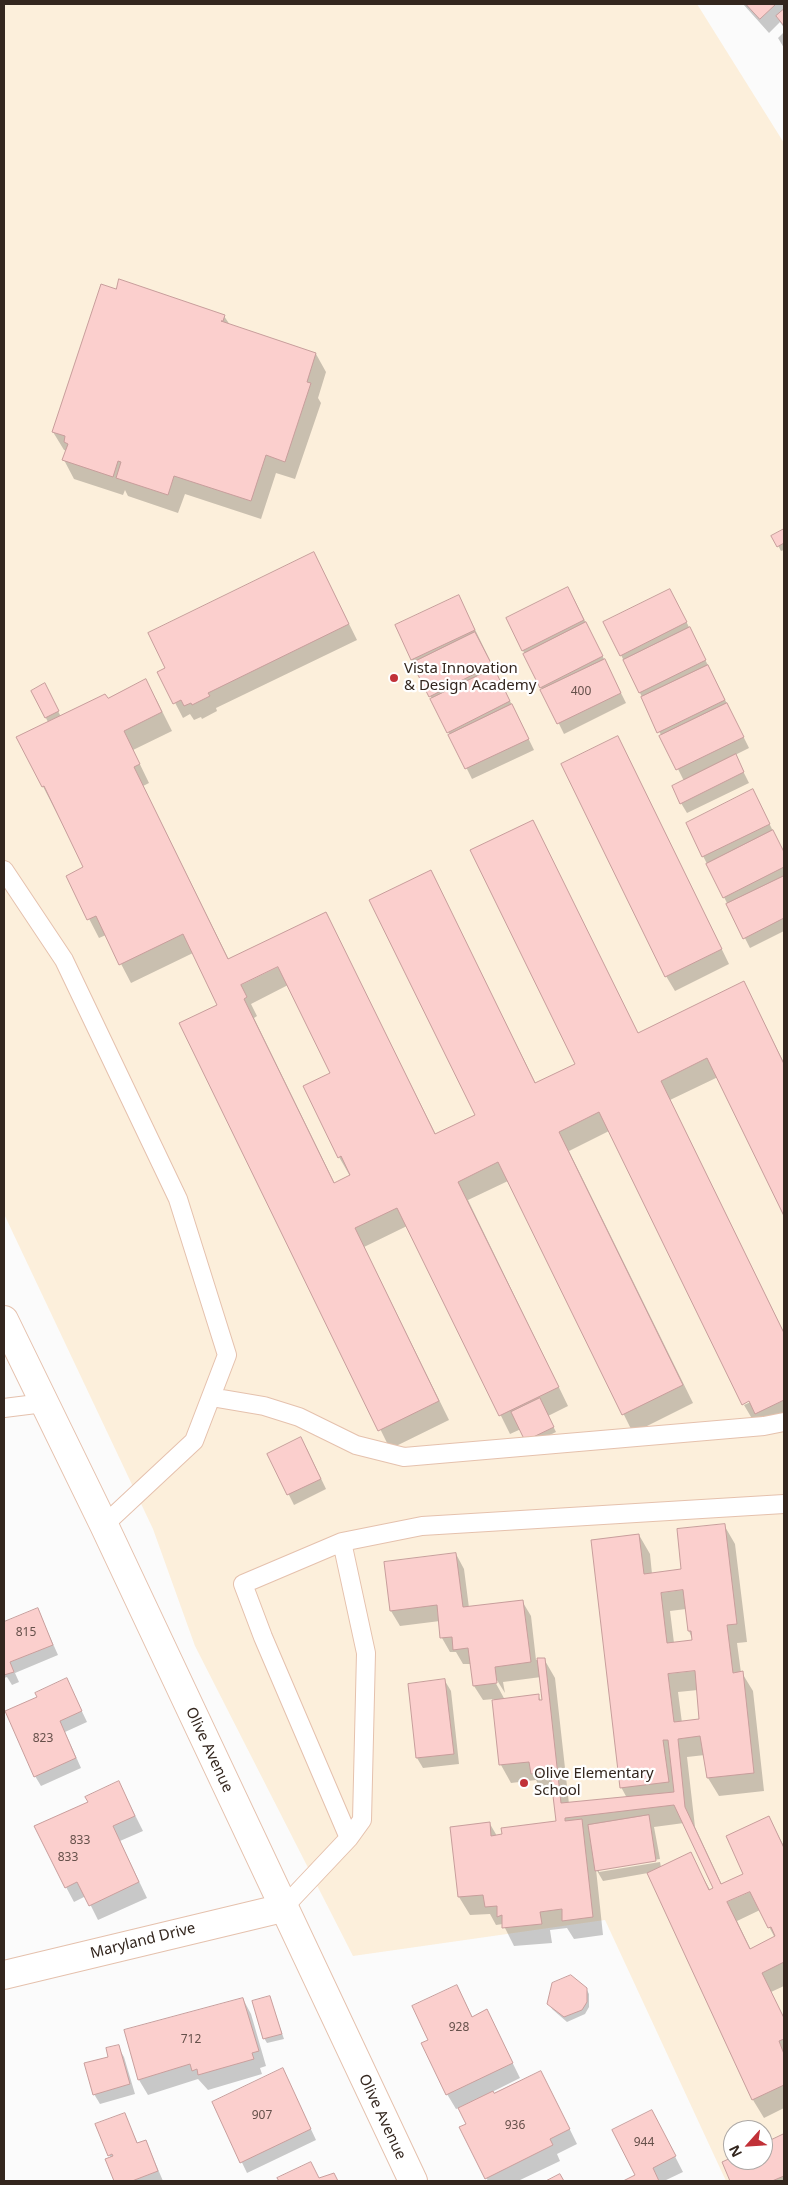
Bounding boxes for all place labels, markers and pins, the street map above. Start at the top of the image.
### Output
place label: Vista Innovation & Design Academy [404,660,536,695]
marker: Vista Innovation & Design Academy [388,672,400,684]
place label: Olive Elementary School [534,1765,654,1800]
marker: Olive Elementary School [518,1777,530,1789]

